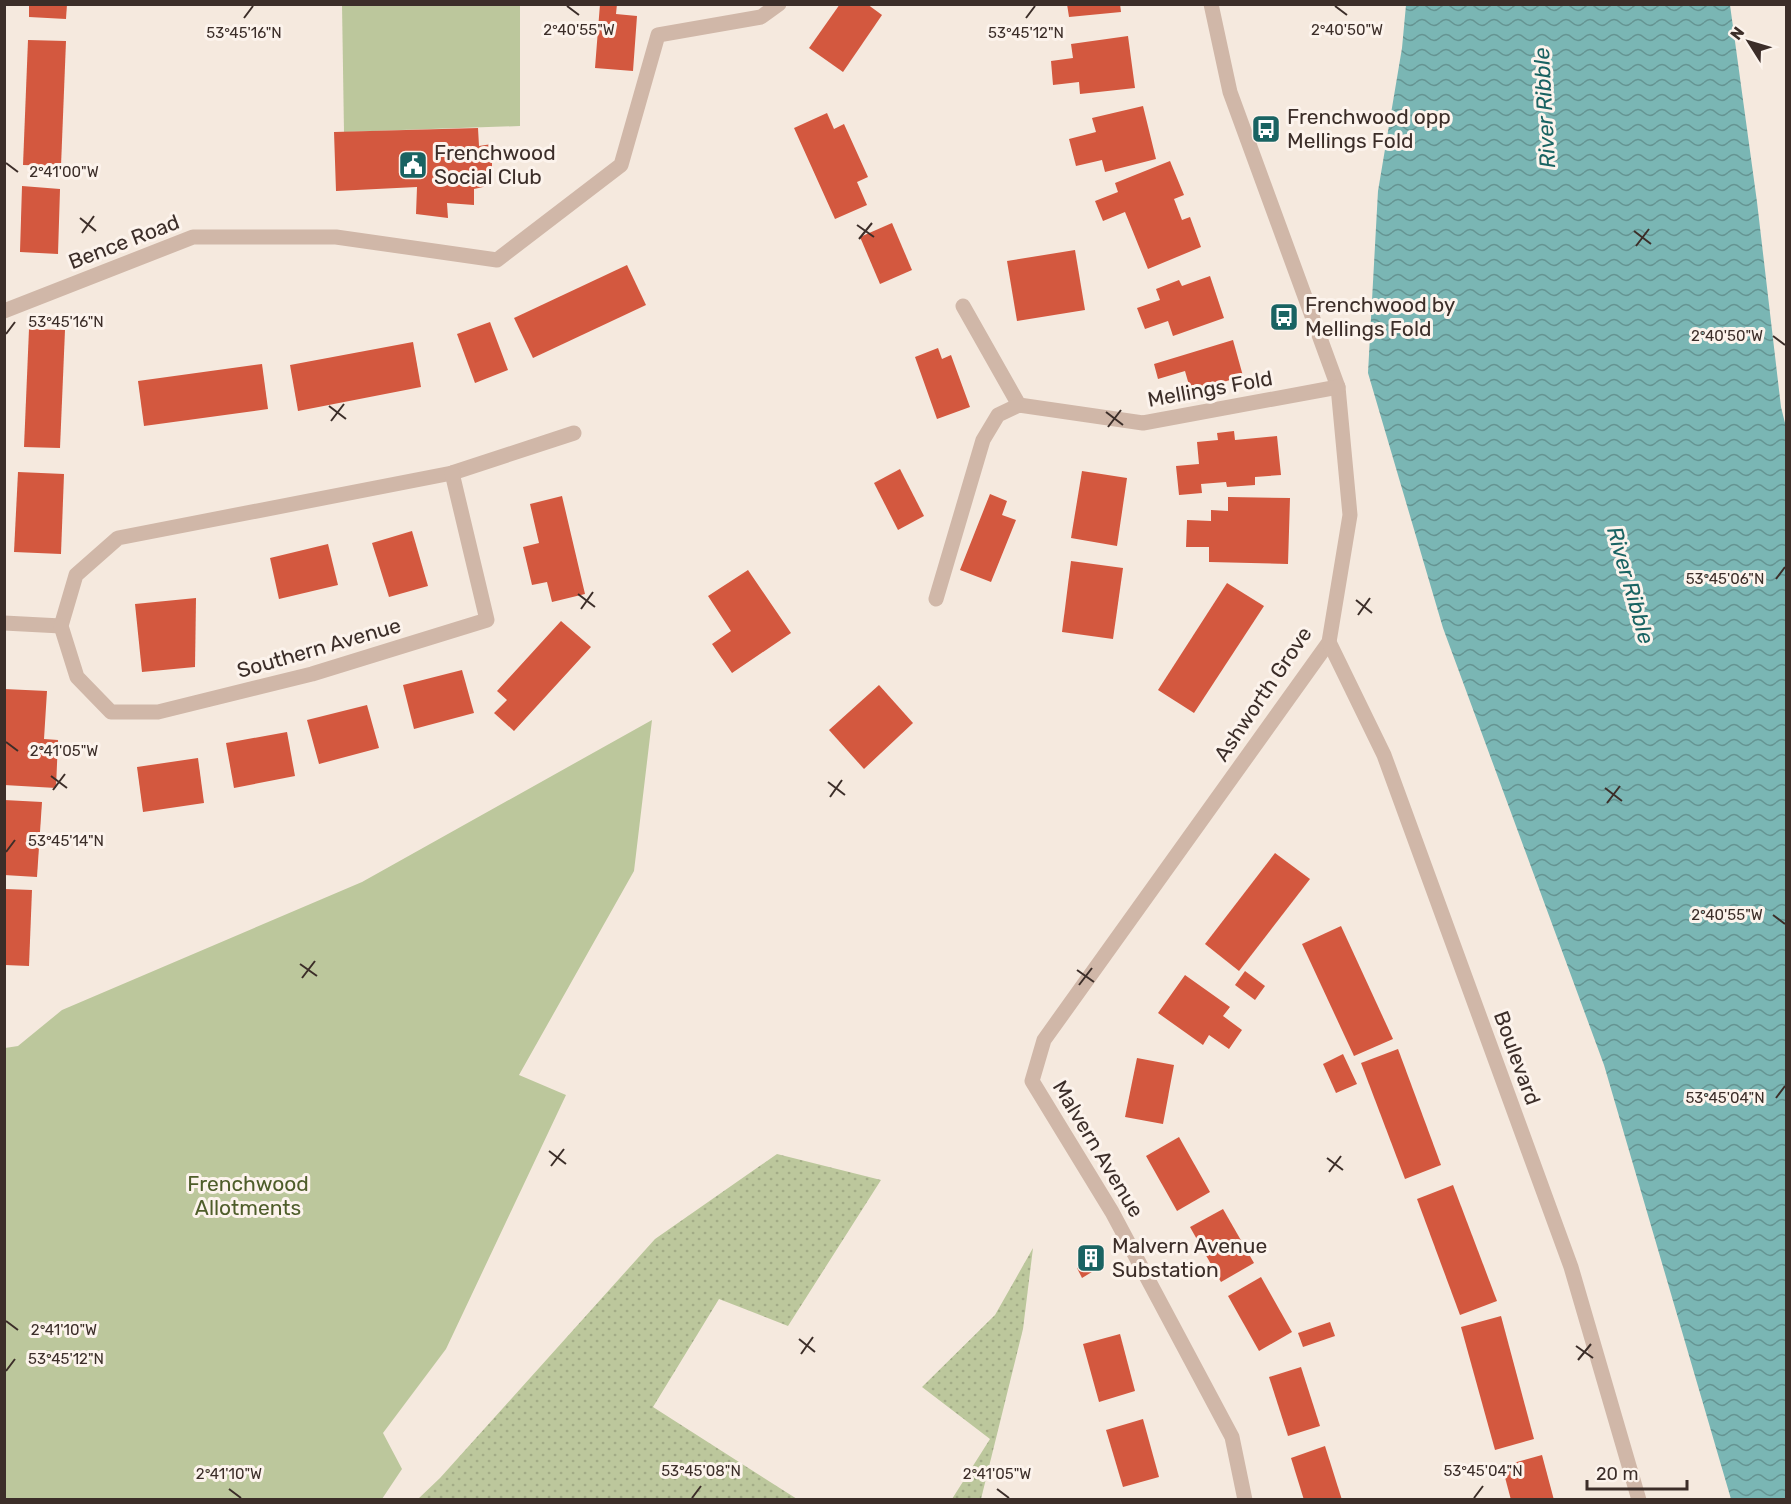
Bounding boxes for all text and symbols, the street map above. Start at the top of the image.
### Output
north arrow [1719,12,1779,72]
text: 2°40'55"W [543,21,615,39]
text: 2°40'50"W [1311,21,1383,39]
text: N [1726,23,1748,44]
text: 53°45'16"N [206,24,282,42]
text: 53°45'12"N [988,24,1064,42]
water label: River Ribble [1528,47,1561,169]
place label: Frenchwood opp Mellings Fold [1287,104,1451,153]
bus stop icon: Frenchwood opp Mellings Fold [1250,113,1282,145]
place label: Frenchwood Social Club [434,140,556,189]
public building icon: Frenchwood Social Club [397,149,429,181]
text: 2°41'00"W [29,163,99,181]
street label: Bence Road [65,209,183,274]
place label: Frenchwood by Mellings Fold [1305,292,1456,341]
bus stop icon: Frenchwood by Mellings Fold [1268,301,1300,333]
text: 53°45'16"N [28,313,104,331]
text: 2°40'50"W [1691,327,1763,345]
street label: Mellings Fold [1145,365,1274,412]
water label: River Ribble [1601,523,1660,647]
text: 53°45'06"N [1686,570,1764,588]
street label: Southern Avenue [234,612,404,683]
street label: Ashworth Grove [1208,622,1317,766]
text: 2°41'05"W [30,742,98,760]
text: 53°45'14"N [28,832,104,850]
text: 2°40'55"W [1691,906,1763,924]
street label: Boulevard [1489,1007,1546,1108]
street label: Malvern Avenue [1048,1076,1149,1222]
text: 53°45'04"N [1685,1089,1765,1107]
park label: Frenchwood Allotments [187,1171,309,1220]
place label: Malvern Avenue Substation [1112,1233,1267,1282]
building icon: Malvern Avenue Substation [1075,1242,1107,1274]
text: 2°41'10"W [31,1321,97,1339]
text: 53°45'12"N [28,1350,104,1368]
scale bar [1587,1453,1688,1491]
text: 53°45'08"N [661,1462,741,1480]
text: 53°45'04"N [1443,1462,1523,1480]
text: 20 m [1596,1463,1638,1485]
text: 2°41'10"W [196,1465,262,1483]
text: 2°41'05"W [963,1465,1031,1483]

